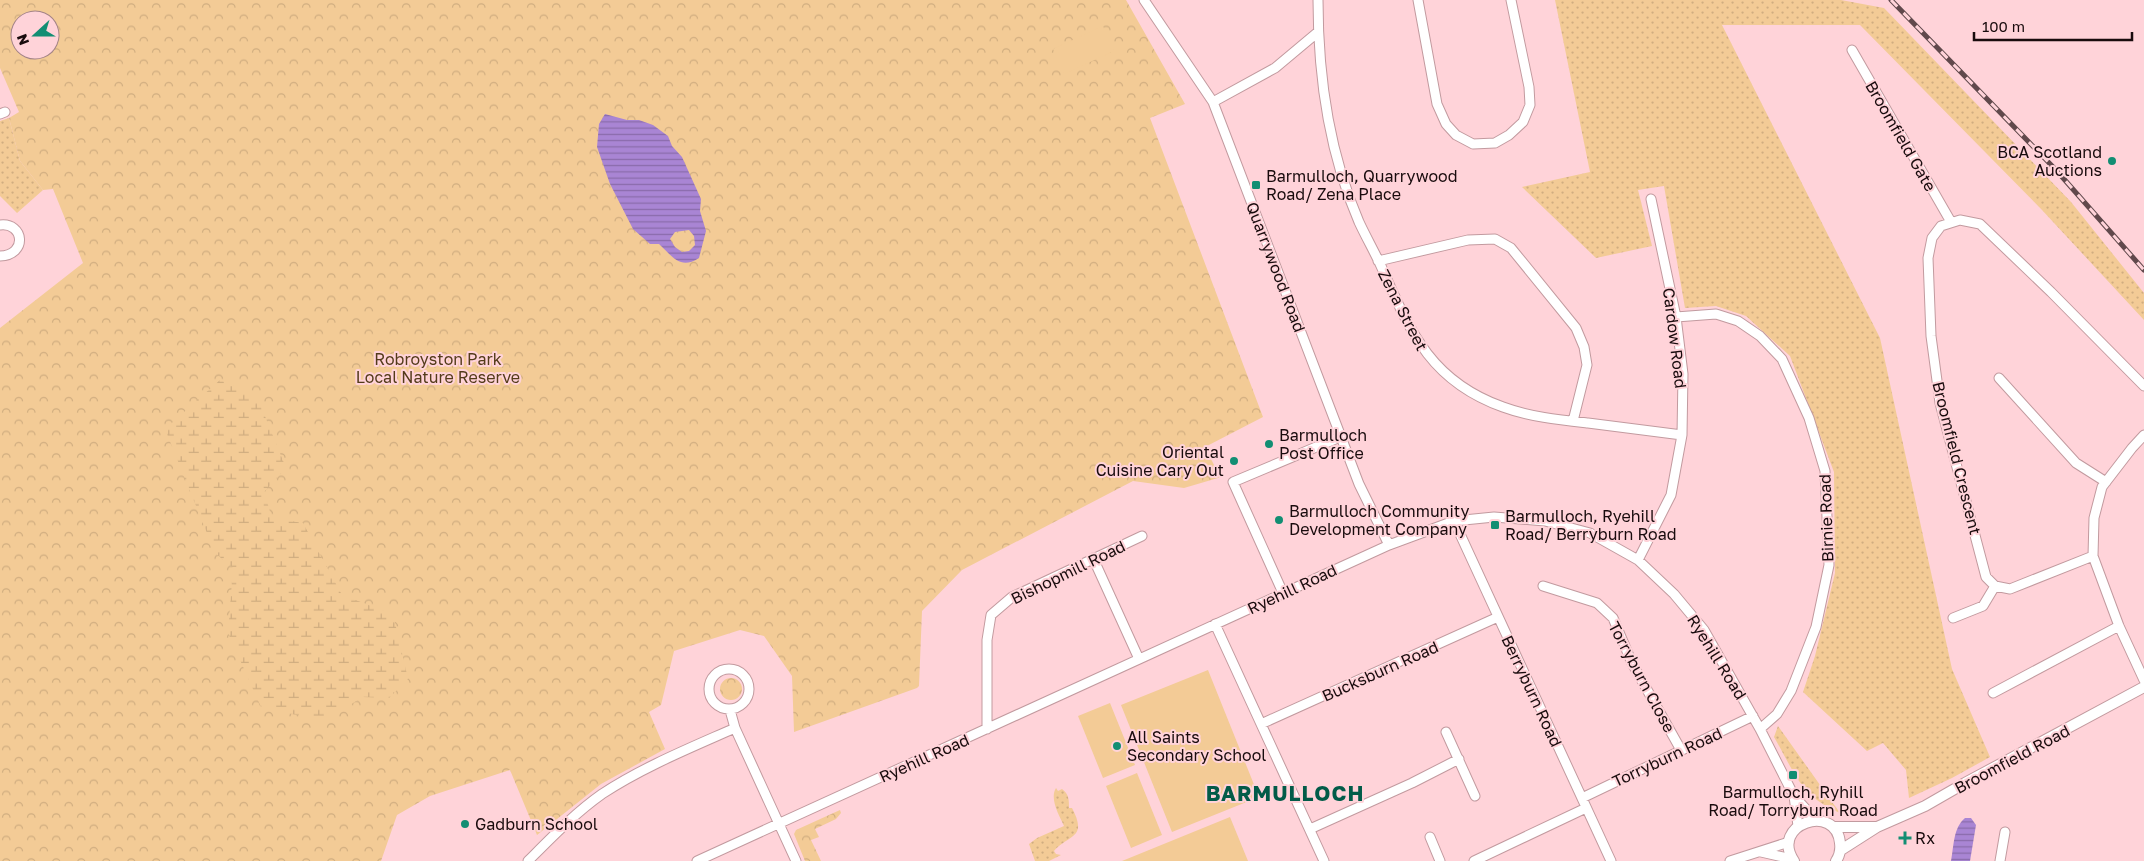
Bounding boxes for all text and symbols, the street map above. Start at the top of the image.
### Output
north arrow [10,10,60,60]
scale bar [1974,10,2132,42]
text: 100 m [1982,17,2025,35]
text: N [13,32,32,48]
street label: Broomfield Gate [1861,77,1941,195]
place label: BCA Scotland Auctions [1997,142,2102,180]
marker: BCA Scotland Auctions [2106,155,2118,167]
place label: Barmulloch, Quarrywood Road/ Zena Place [1266,166,1458,204]
marker: Barmulloch, Quarrywood Road/ Zena Place [1250,179,1262,191]
street label: Quarrywood Road [1242,199,1310,335]
street label: Zena Street [1374,266,1432,354]
street label: Cardow Road [1659,286,1691,390]
park label: Robroyston Park Local Nature Reserve [356,349,520,387]
street label: Broomfield Crescent [1928,379,1986,537]
place label: Barmulloch Post Office [1279,425,1367,463]
marker: Barmulloch Post Office [1263,438,1275,450]
place label: Oriental Cuisine Cary Out [1096,442,1224,480]
marker: Oriental Cuisine Cary Out [1228,455,1240,467]
street label: Birnie Road [1814,474,1838,562]
place label: Barmulloch Community Development Company [1289,501,1469,539]
place label: Barmulloch, Ryehill Road/ Berryburn Road [1505,506,1677,544]
marker: Barmulloch Community Development Company [1273,514,1285,526]
marker: Barmulloch, Ryehill Road/ Berryburn Road [1489,519,1501,531]
street label: Bishopmill Road [1008,536,1128,608]
street label: Ryehill Road [1244,560,1340,618]
street label: Ryehill Road [1683,611,1751,703]
street label: Torryburn Close [1604,618,1680,736]
street label: Berryburn Road [1497,632,1567,750]
street label: Bucksburn Road [1319,636,1441,706]
street label: Broomfield Road [1951,720,2073,798]
street label: Torryburn Road [1609,723,1725,791]
place label: All Saints Secondary School [1127,727,1266,765]
street label: Ryehill Road [876,729,972,787]
marker: All Saints Secondary School [1111,740,1123,752]
marker: Barmulloch, Ryhill Road/ Torryburn Road [1787,769,1799,781]
district label: BARMULLOCH [1206,780,1364,806]
place label: Barmulloch, Ryhill Road/ Torryburn Road [1708,782,1878,820]
place label: Gadburn School [475,814,598,834]
marker: Gadburn School [459,818,471,830]
place label: Rx [1915,828,1935,848]
marker: Rx [1899,832,1911,844]

